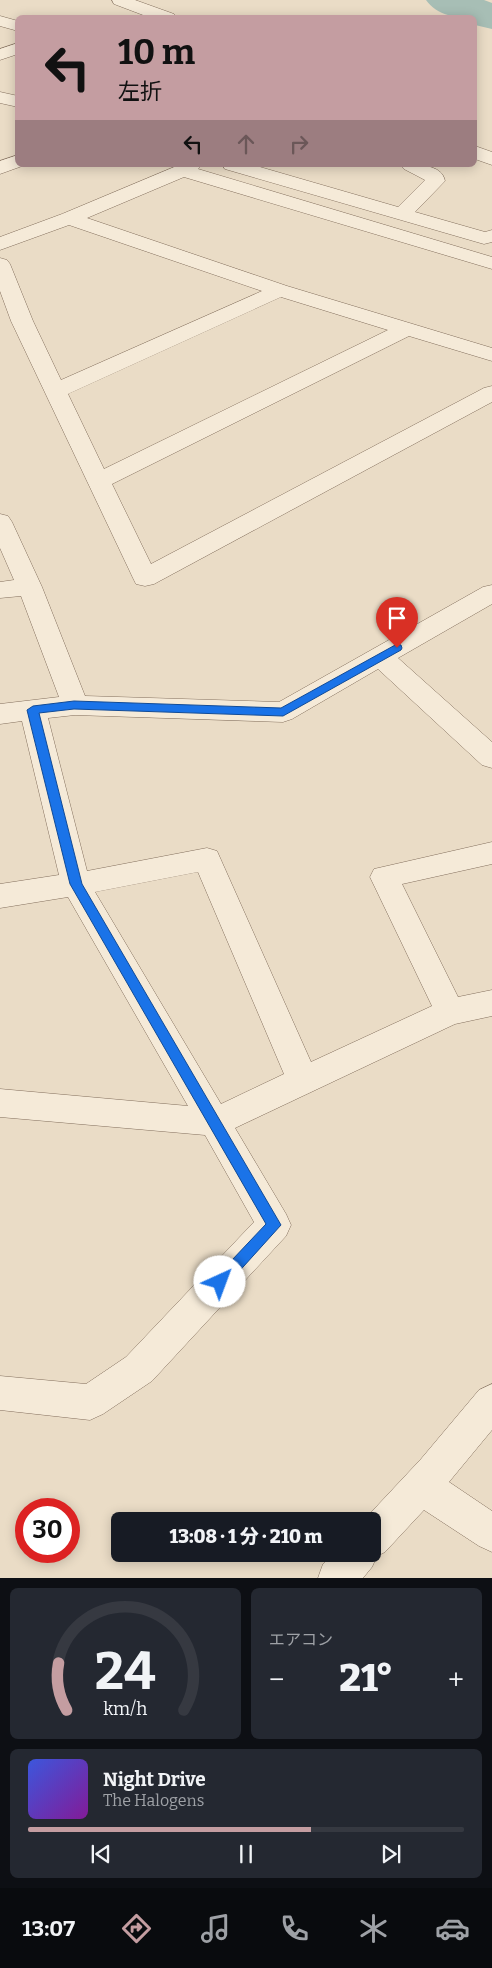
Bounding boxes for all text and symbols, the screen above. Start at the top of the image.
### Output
text: 10 m [118,31,195,73]
icon: left [35,35,100,100]
text: 左折 [118,78,162,105]
icon: left [179,130,207,158]
icon: ahead [232,130,260,158]
icon: right [285,130,313,158]
pin [376,597,418,648]
icon: arrive [383,604,411,632]
position arrow [193,1255,245,1307]
speed limit sign: 30 [15,1498,80,1563]
text: 13:08 · 1 分 · 210 m [170,1525,322,1548]
text: エアコン [269,1630,333,1649]
text: 24 [95,1640,156,1703]
text: 21° [339,1655,393,1701]
text: − [269,1663,284,1696]
text: + [448,1663,464,1696]
text: km/h [103,1698,148,1720]
text: Night Drive [103,1768,206,1791]
text: The Halogens [103,1791,204,1810]
icon: previous [87,1840,115,1868]
icon: pause [232,1840,260,1868]
icon: next [377,1840,405,1868]
icon: directions [119,1911,154,1946]
icon: music [198,1911,233,1946]
icon: phone [277,1911,312,1946]
icon: climate [356,1911,391,1946]
icon: car [435,1911,470,1946]
text: 13:07 [22,1915,75,1942]

